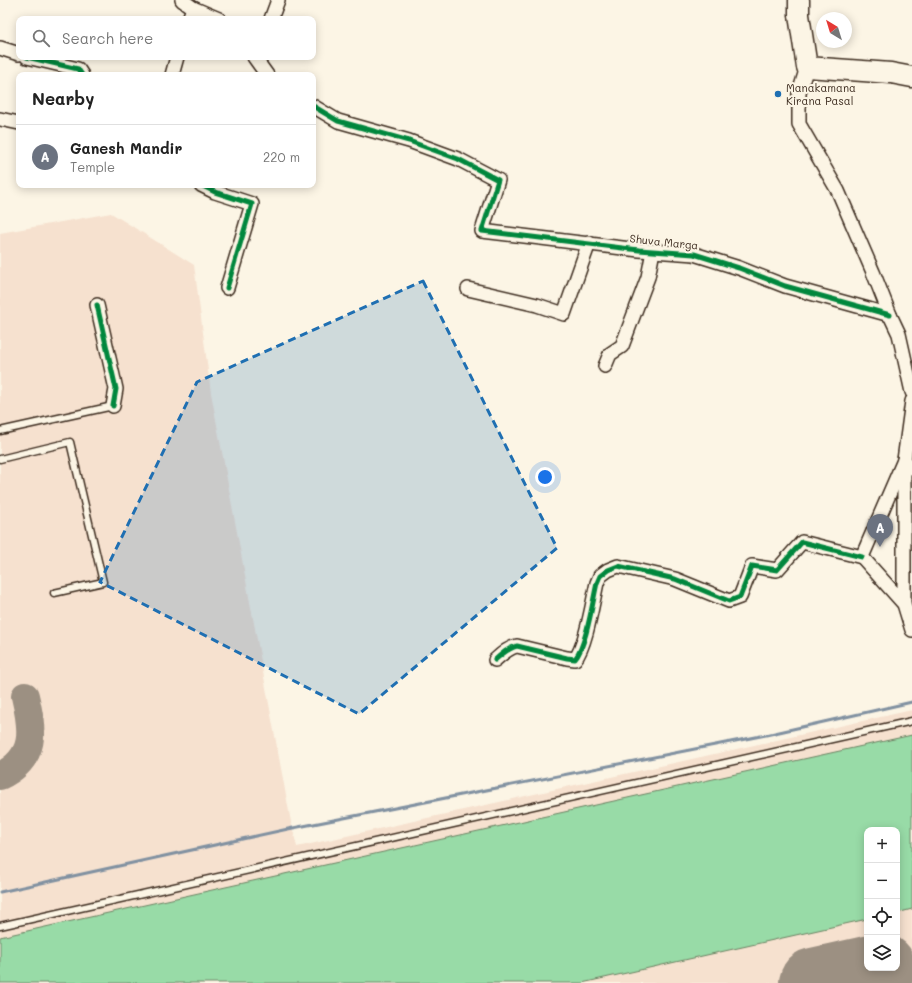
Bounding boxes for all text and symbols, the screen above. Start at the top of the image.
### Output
north arrow [816,12,852,48]
search box [16,16,316,60]
icon: search [30,27,52,49]
text: Search here [62,28,153,48]
place label: Manakamana Kirana Pasal [786,80,856,108]
text: Nearby [32,87,94,109]
marker: Manakamana Kirana Pasal [773,89,783,99]
text: Ganesh Mandir [70,138,182,158]
text: A [40,148,50,165]
text: 220 m [263,148,300,165]
text: Temple [70,158,115,175]
street label: Shuva Marga [629,230,699,253]
your location [535,467,555,487]
pin: A [867,514,893,547]
map controls [864,827,900,971]
button: + [864,827,900,863]
button: − [864,863,900,899]
button: locate [864,899,900,935]
button: layers [864,935,900,971]

